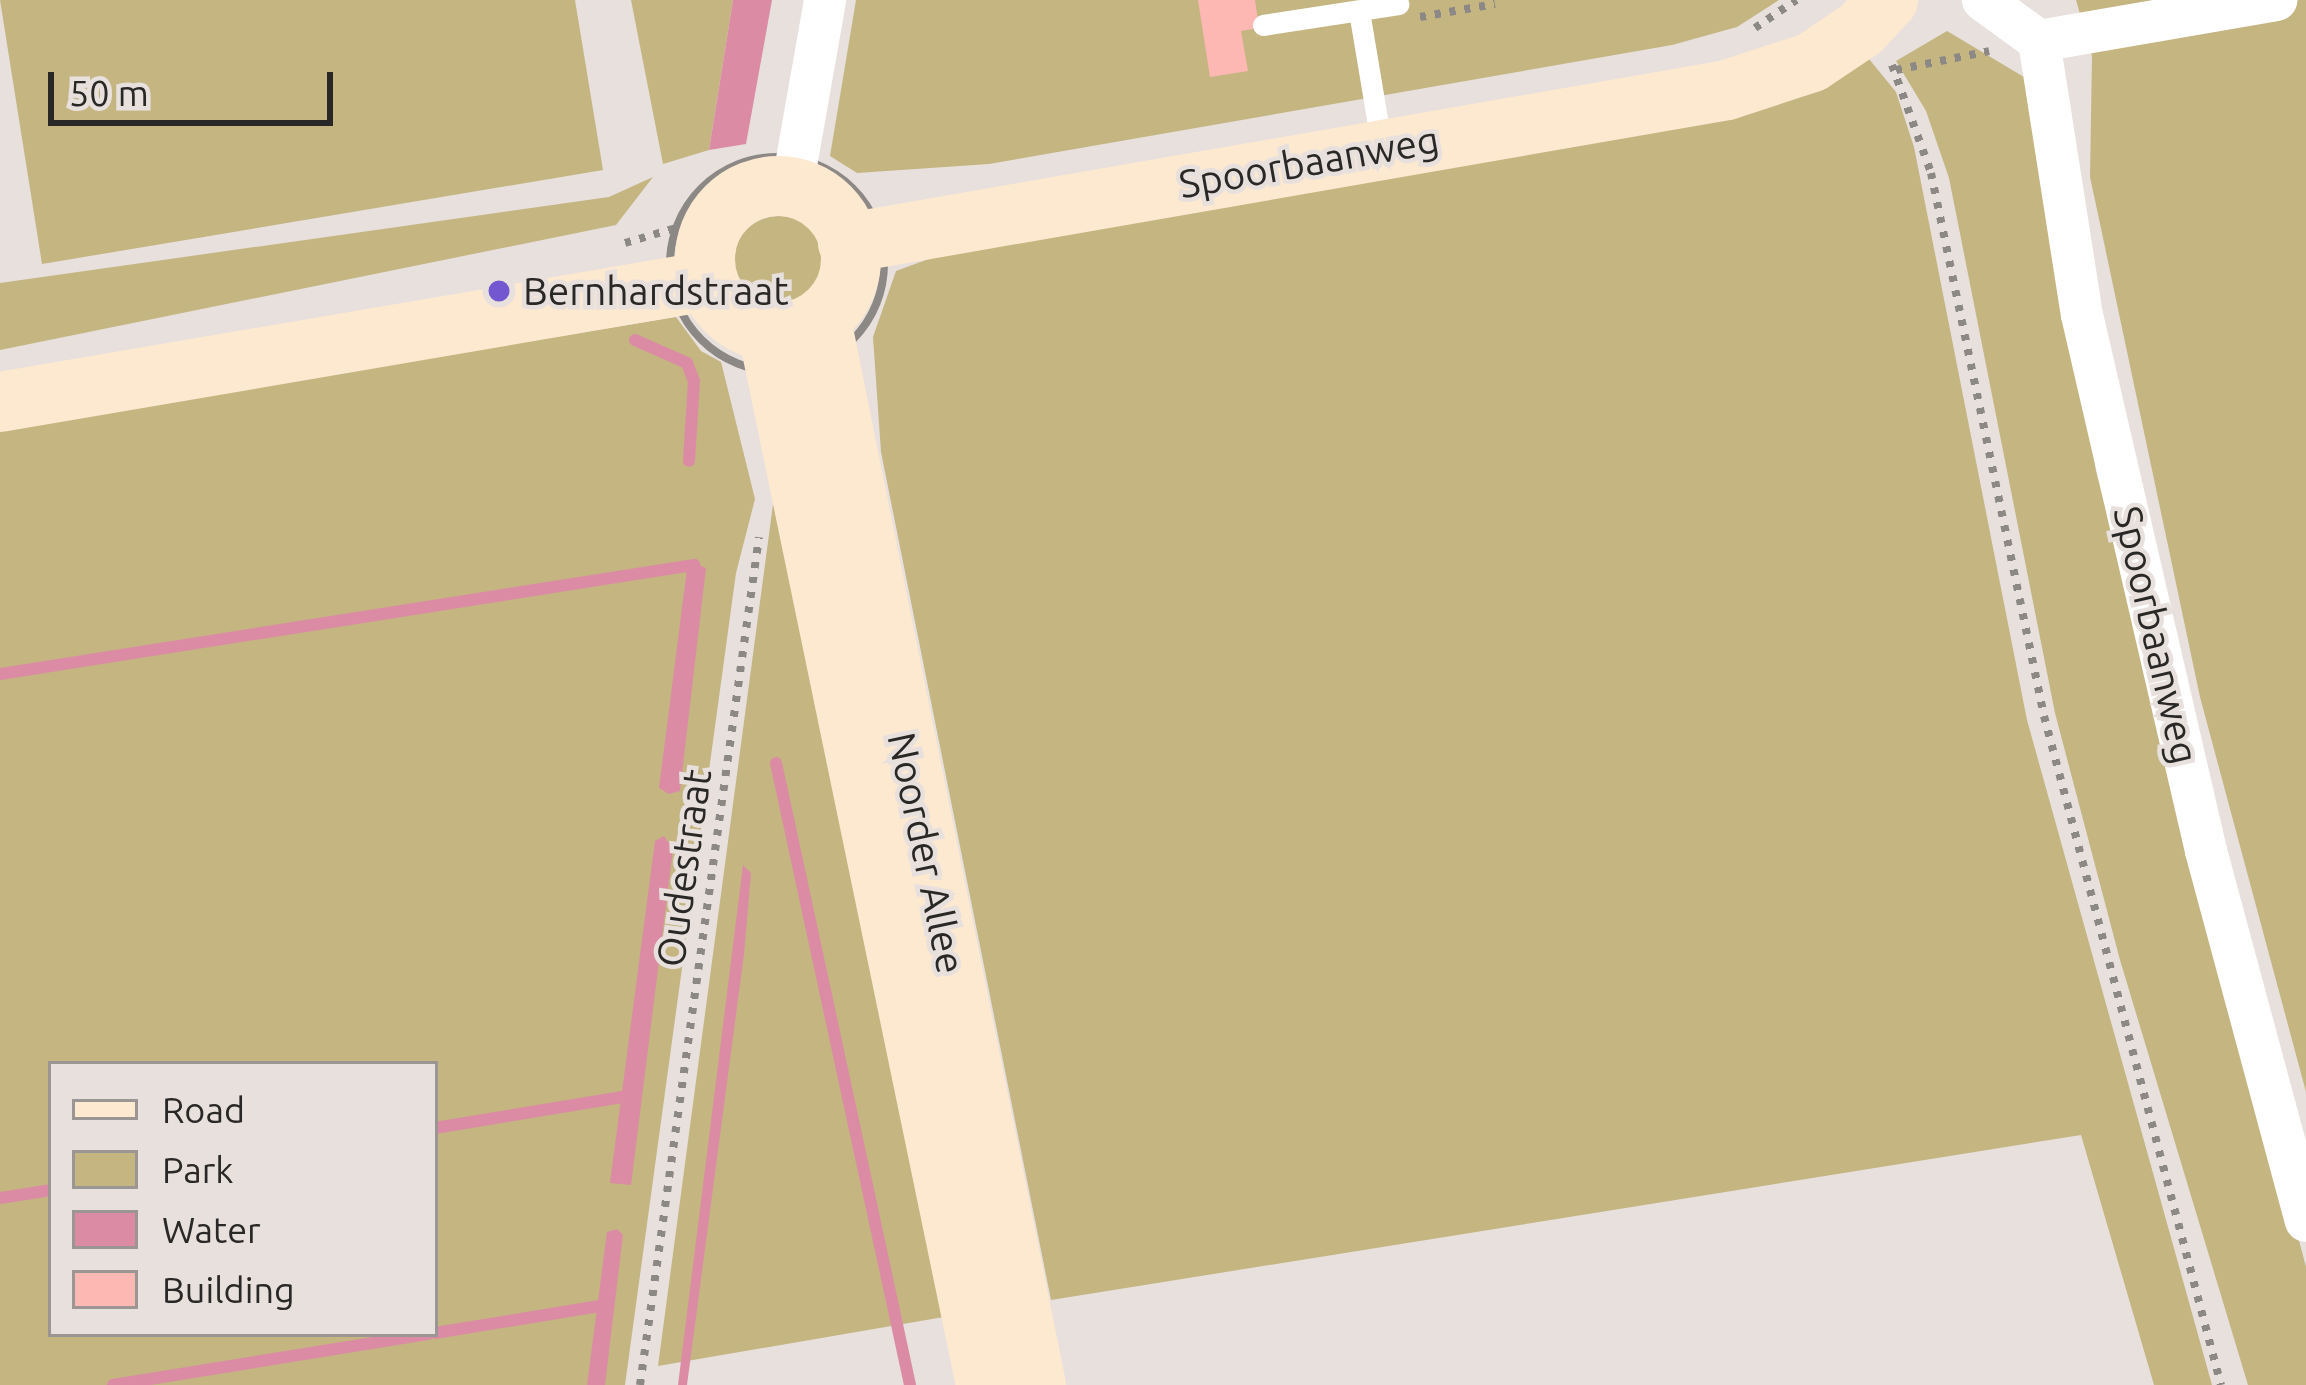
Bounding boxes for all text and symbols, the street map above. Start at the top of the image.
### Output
scale bar [54,48,339,122]
text: 50 m [69,72,149,113]
street label: Spoorbaanweg [1175,116,1443,208]
place label: Bernhardstraat [523,268,789,314]
marker: Bernhardstraat [486,278,512,304]
street label: Spoorbaanweg [2104,502,2208,768]
street label: Noorder Allee [878,728,974,978]
street label: Oudestraat [647,766,721,970]
legend [48,1061,438,1337]
text: Road [162,1089,245,1130]
text: Park [162,1149,234,1190]
text: Water [162,1209,261,1250]
text: Building [162,1269,295,1310]

